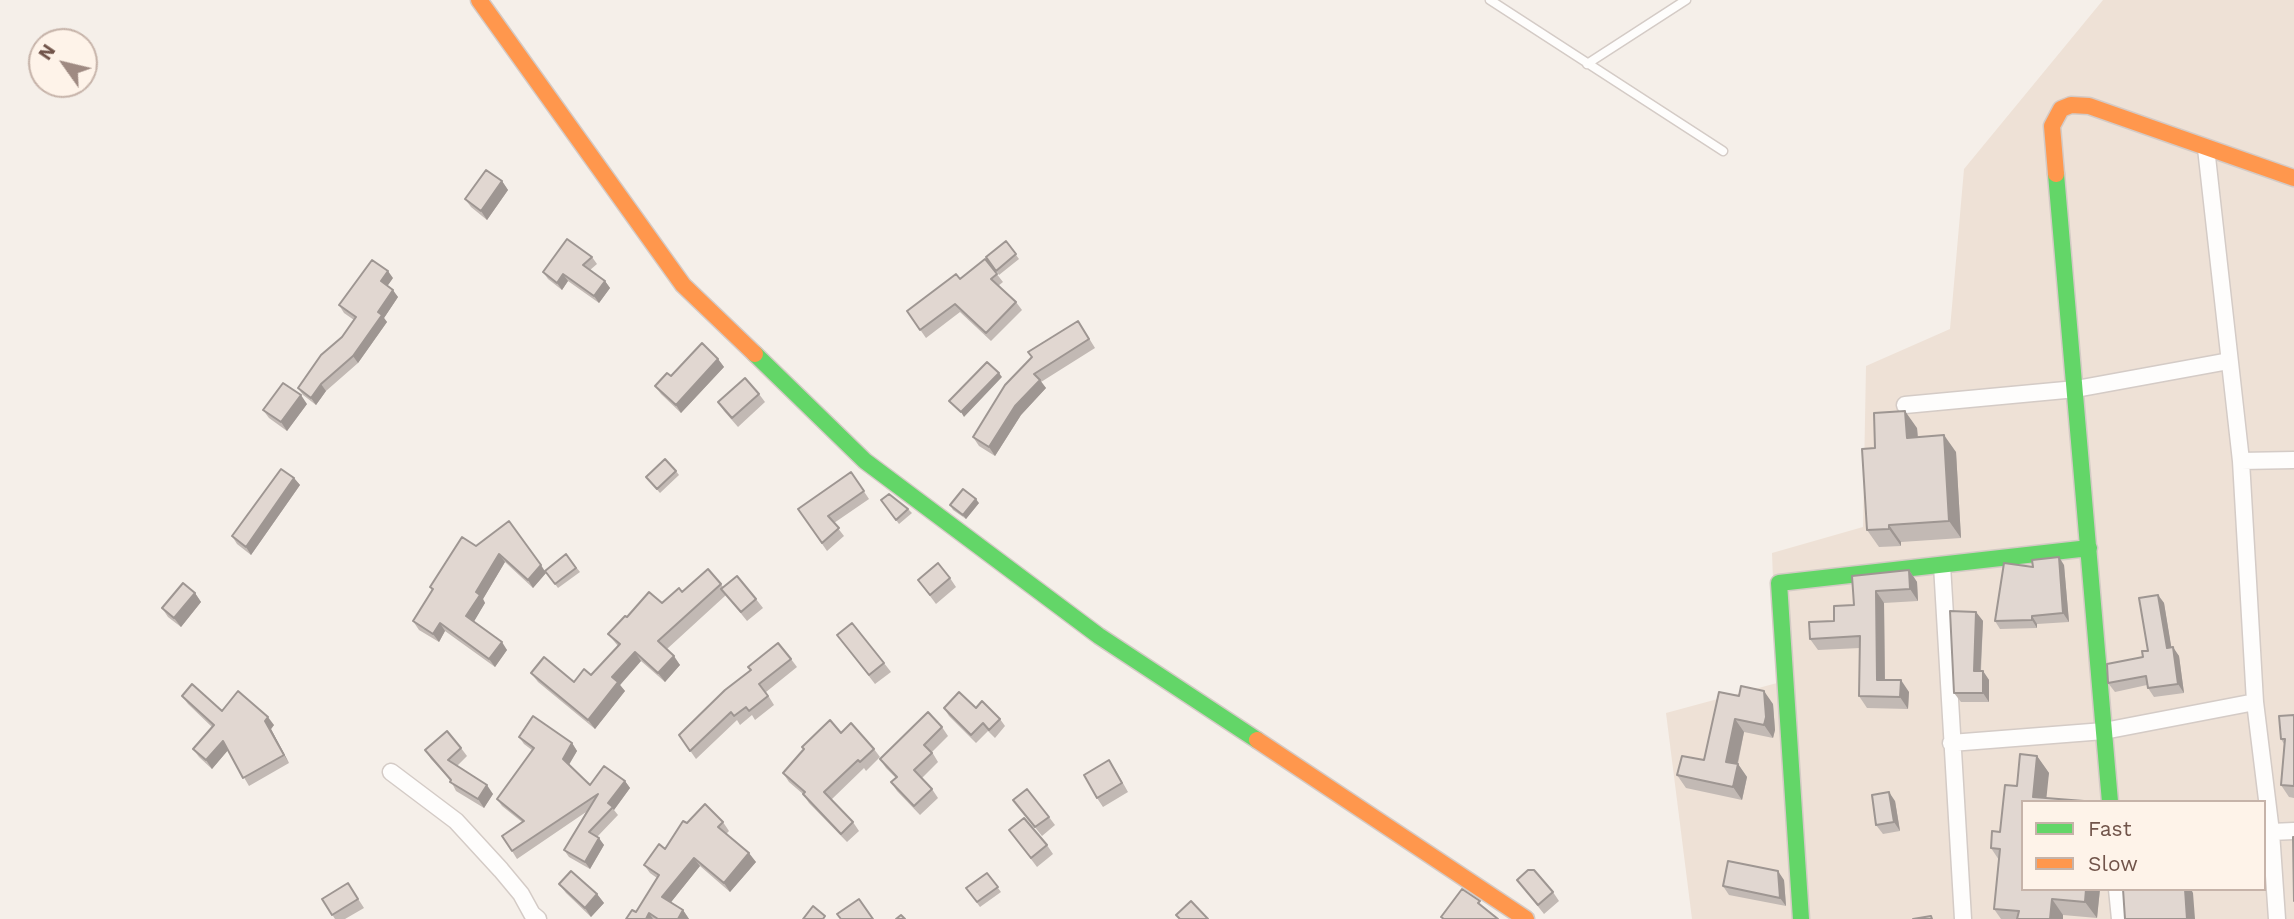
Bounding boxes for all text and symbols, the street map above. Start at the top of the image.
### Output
north arrow [28,28,98,98]
text: N [33,40,60,64]
legend [2021,800,2266,891]
text: Fast [2088,816,2132,841]
text: Slow [2088,851,2138,876]

